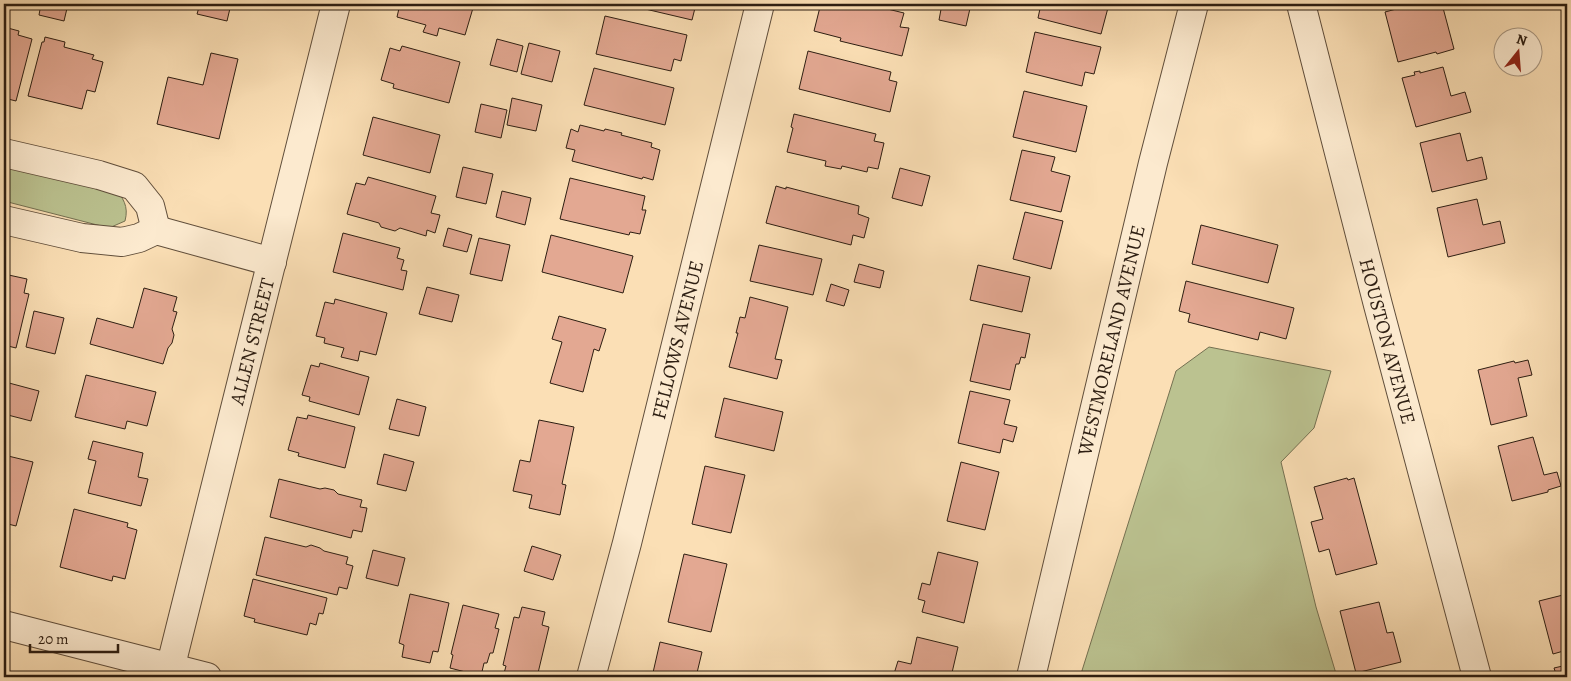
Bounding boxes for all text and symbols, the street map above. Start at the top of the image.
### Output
north arrow [1494,28,1544,78]
text: N [1514,29,1529,51]
street label: WESTMORELAND AVENUE [1070,222,1151,459]
street label: HOUSTON AVENUE [1353,255,1423,427]
street label: FELLOWS AVENUE [645,258,710,422]
street label: ALLEN STREET [223,275,281,408]
scale bar [30,621,118,653]
text: 20 m [38,629,69,649]

